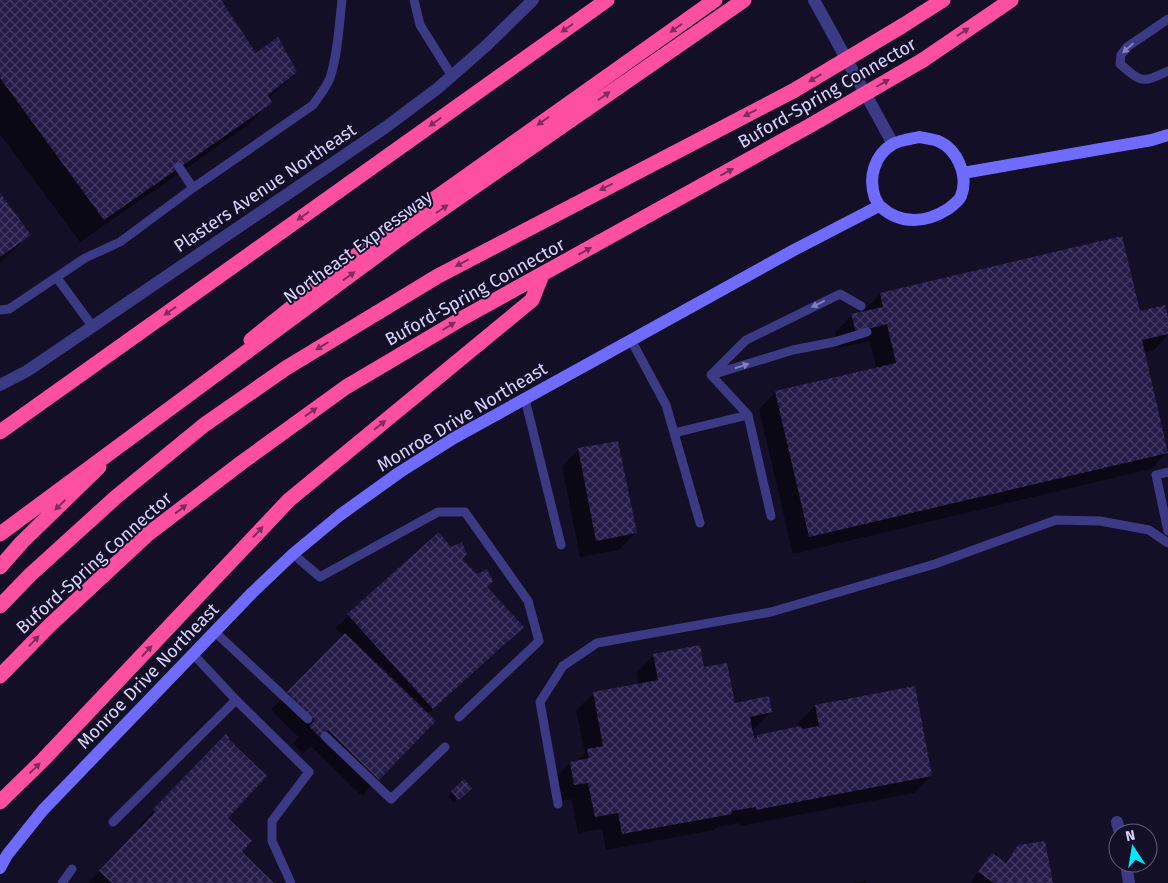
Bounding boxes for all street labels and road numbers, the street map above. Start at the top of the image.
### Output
street label: Buford-Spring Connector [734,33,920,153]
street label: Plasters Avenue Northeast [170,119,361,257]
street label: Northeast Expressway [279,186,437,308]
street label: Buford-Spring Connector [381,233,569,351]
street label: Monroe Drive Northeast [373,357,551,477]
street label: Buford-Spring Connector [12,487,177,639]
street label: Monroe Drive Northeast [73,598,224,754]

